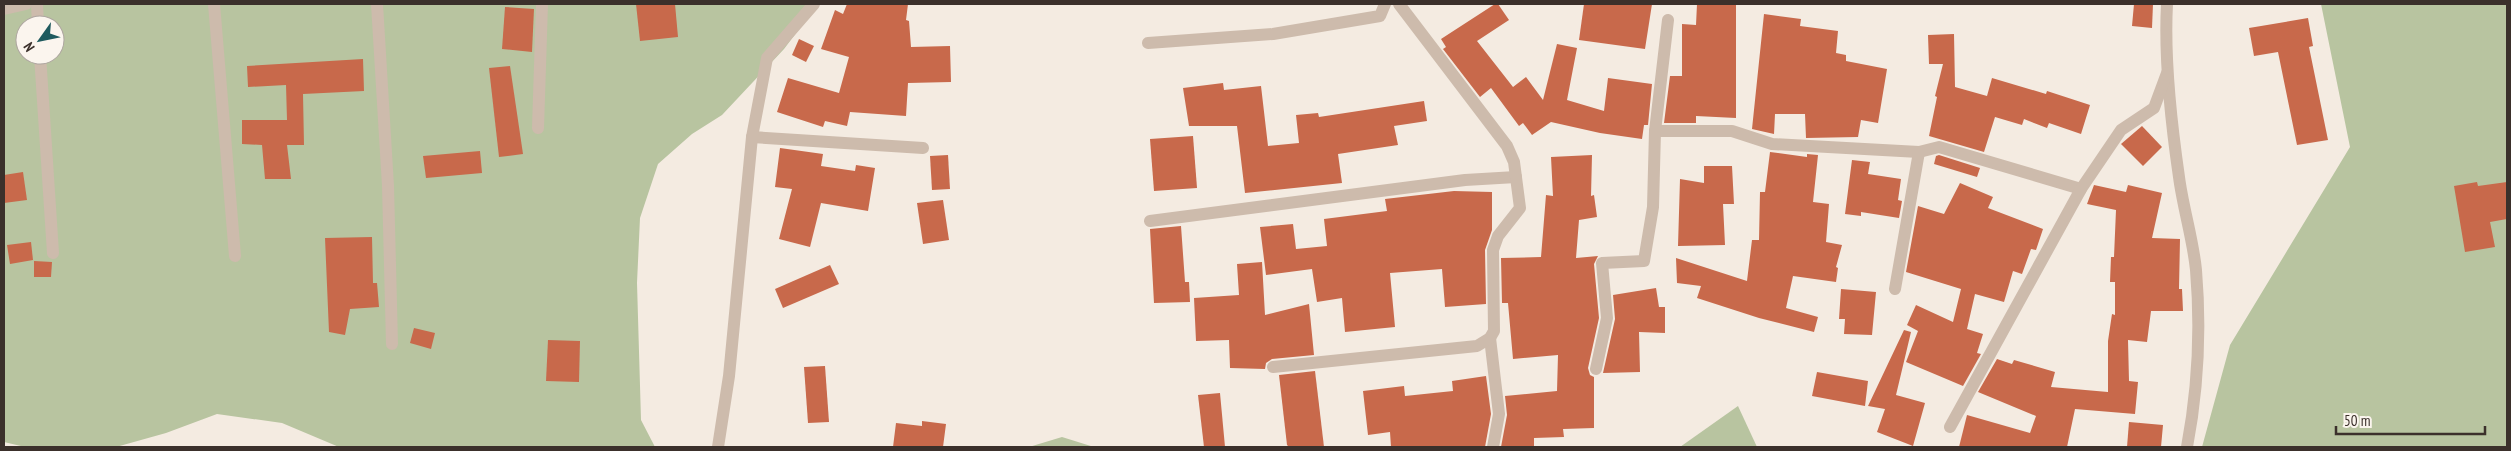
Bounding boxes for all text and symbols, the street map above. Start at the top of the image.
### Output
north arrow [15,15,65,65]
text: N [19,39,39,55]
scale bar [2336,404,2485,436]
text: 50 m [2344,411,2370,430]

